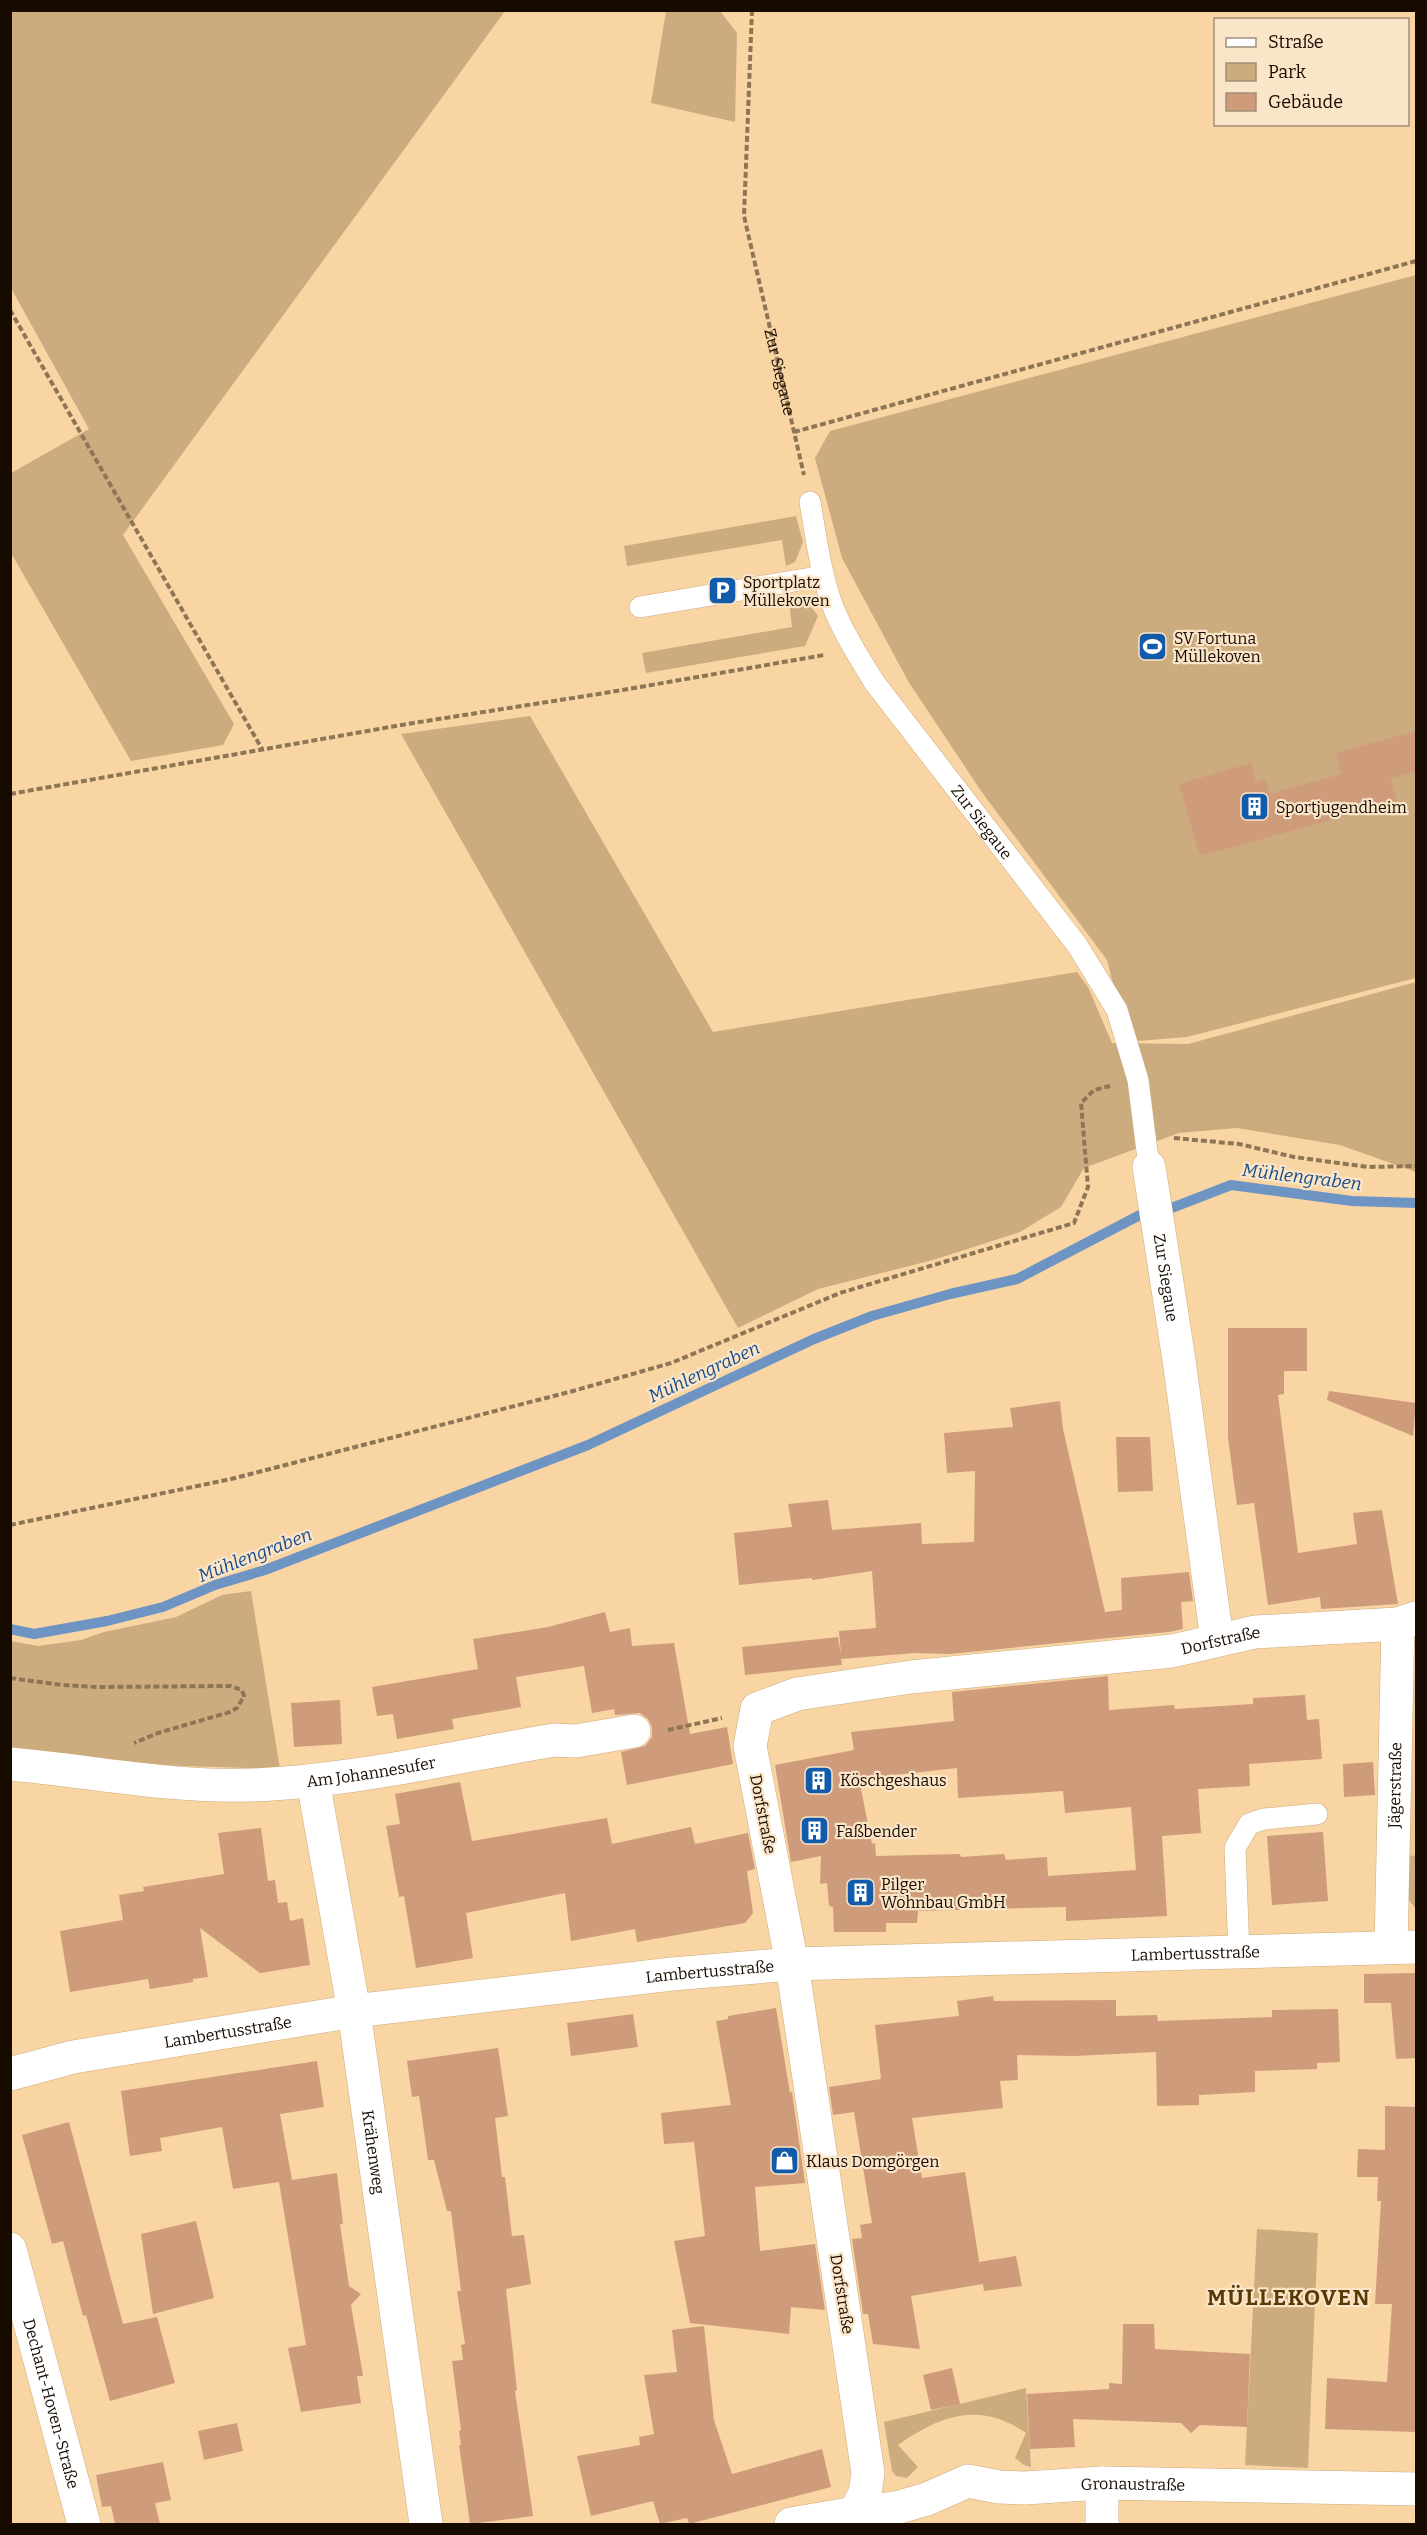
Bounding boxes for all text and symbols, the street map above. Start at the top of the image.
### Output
legend [1214,18,1409,126]
text: Straße [1268,31,1324,53]
text: Park [1268,61,1307,83]
text: Gebäude [1268,91,1343,113]
street label: Zur Siegaue [761,326,799,417]
place label: Sportplatz Müllekoven [743,573,830,610]
parking icon: Sportplatz Müllekoven [706,575,738,607]
place label: SV Fortuna Müllekoven [1174,629,1261,666]
sports icon: SV Fortuna Müllekoven [1137,631,1169,663]
street label: Zur Siegaue [947,781,1017,863]
building icon: Sportjugendheim [1239,791,1271,823]
place label: Sportjugendheim [1276,798,1407,817]
water label: Mühlengraben [1241,1159,1363,1195]
street label: Zur Siegaue [1150,1232,1182,1323]
water label: Mühlengraben [645,1337,763,1407]
water label: Mühlengraben [195,1523,315,1587]
street label: Dorfstraße [1179,1622,1261,1658]
street label: Jägerstraße [1384,1742,1405,1829]
street label: Am Johannesufer [305,1752,437,1791]
building icon: Köschgeshaus [803,1764,835,1796]
place label: Köschgeshaus [840,1771,947,1790]
street label: Dorfstraße [746,1773,780,1855]
building icon: Faßbender [799,1815,831,1847]
place label: Faßbender [836,1822,917,1841]
place label: Pilger Wohnbau GmbH [881,1875,1006,1912]
building icon: Pilger Wohnbau GmbH [844,1877,876,1909]
street label: Lambertusstraße [1131,1942,1260,1964]
street label: Lambertusstraße [644,1956,775,1987]
street label: Lambertusstraße [163,2012,293,2051]
street label: Krähenweg [358,2109,389,2196]
shop icon: Klaus Domgörgen [769,2145,801,2177]
place label: Klaus Domgörgen [806,2152,939,2171]
street label: Dorfstraße [826,2253,858,2335]
district label: MÜLLEKOVEN [1207,2284,1371,2311]
street label: Dechant-Hoven-Straße [20,2316,84,2491]
street label: Gronaustraße [1080,2473,1185,2494]

